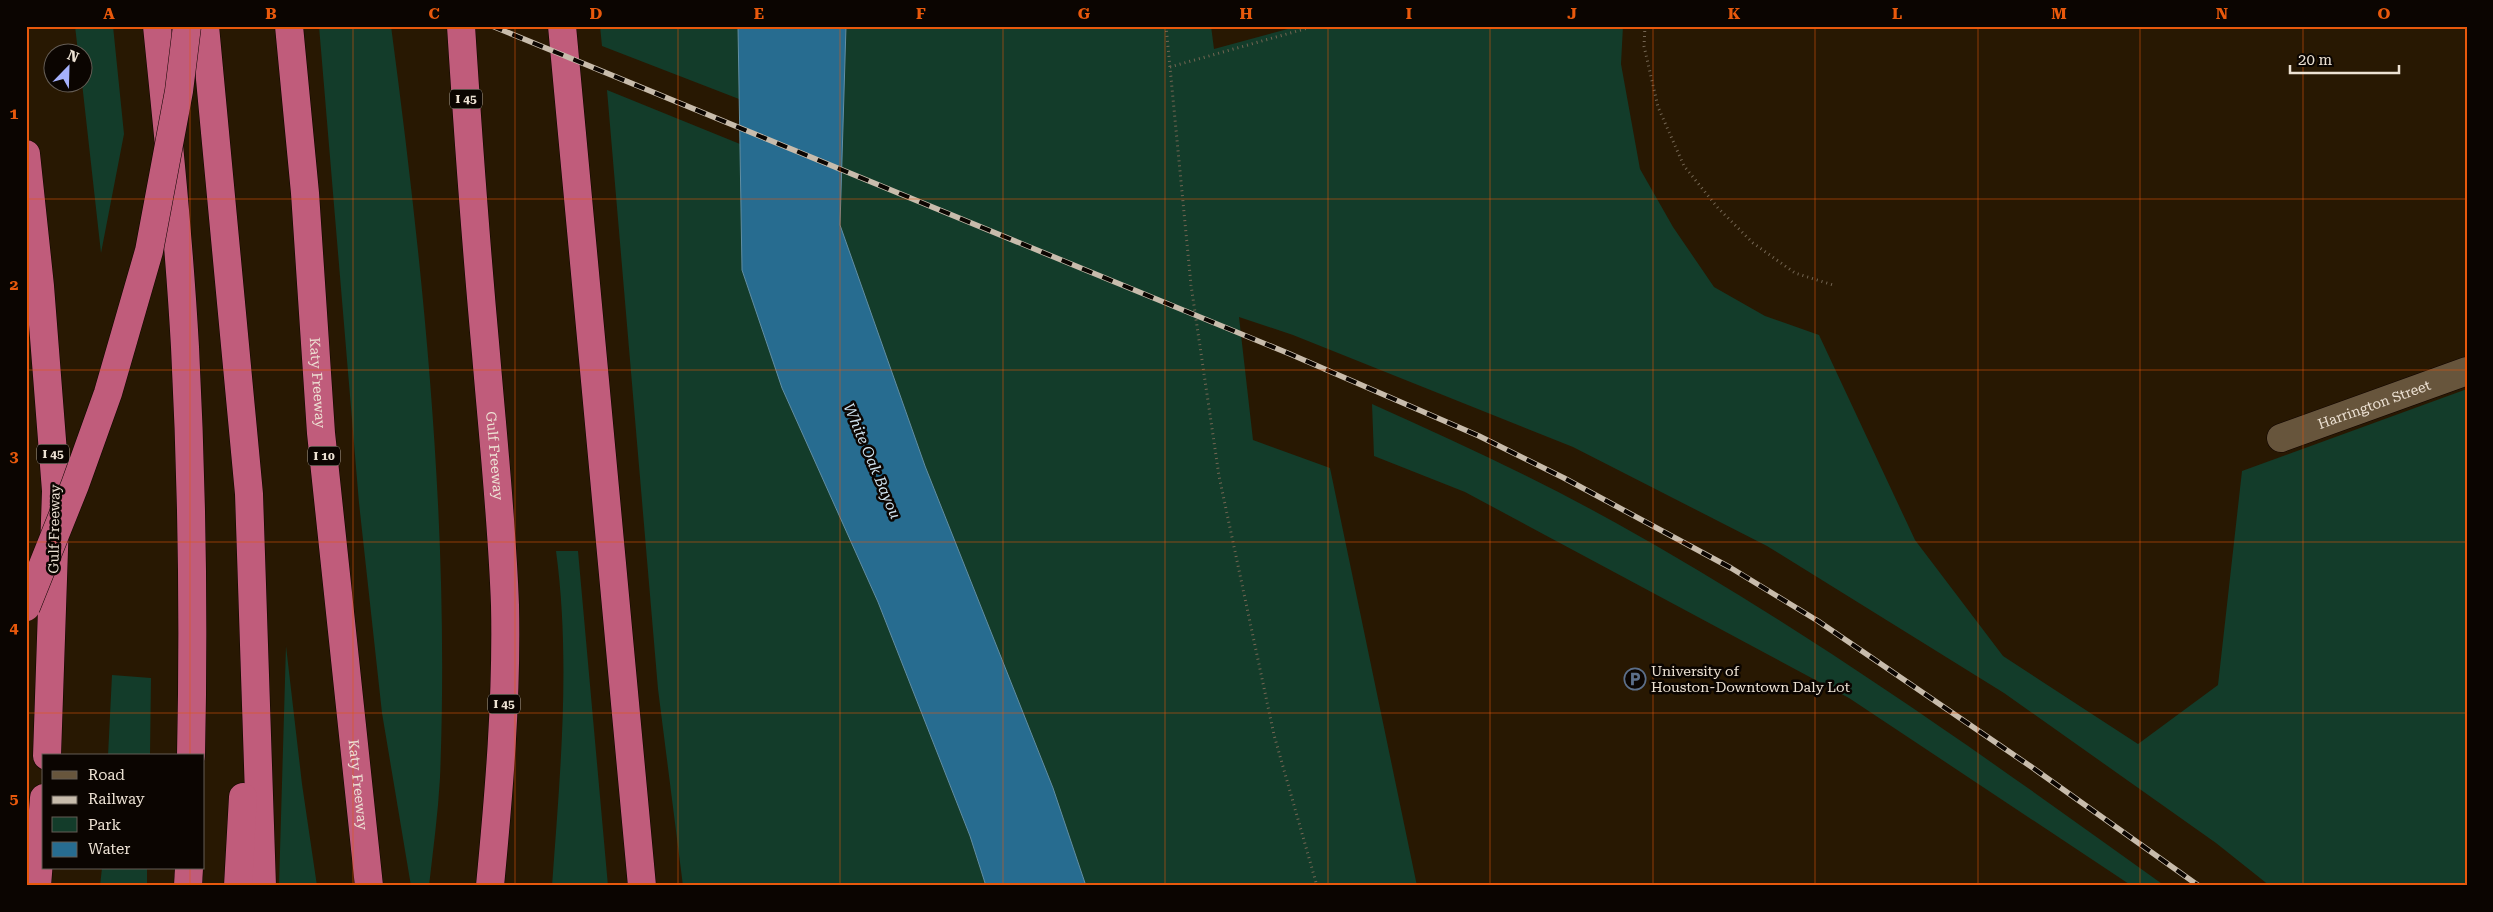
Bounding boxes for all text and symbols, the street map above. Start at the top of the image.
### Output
text: A [103,4,115,23]
text: B [265,4,277,23]
text: C [428,4,440,23]
text: D [590,4,603,23]
text: E [754,4,764,23]
text: F [916,4,926,23]
text: G [1078,4,1091,23]
text: H [1239,4,1253,23]
text: I [1406,4,1412,23]
text: J [1567,4,1577,23]
text: K [1728,4,1741,23]
text: L [1892,4,1902,23]
text: M [2051,4,2067,23]
text: N [2216,4,2228,23]
text: O [2378,4,2391,23]
north arrow [42,42,92,92]
scale bar [2290,42,2399,74]
text: N [65,47,81,66]
text: 20 m [2298,51,2333,69]
road number: I 45 [450,90,482,108]
text: 1 [10,104,19,123]
text: 2 [10,275,19,294]
street label: Katy Freeway [307,337,329,429]
street label: Harrington Street [2316,377,2433,432]
water label: White Oak Bayou [840,401,904,521]
street label: Gulf Freeway [483,411,507,502]
road number: I 45 [37,444,69,464]
road number: I 10 [308,446,340,466]
text: 3 [10,447,19,466]
street label: Gulf Freeway [45,483,63,574]
text: 4 [10,618,19,637]
place label: University of Houston-Downtown Daly Lot [1651,663,1850,695]
parking icon: University of Houston-Downtown Daly Lot [1623,667,1647,691]
road number: I 45 [488,694,520,714]
street label: Katy Freeway [346,739,371,831]
legend [42,754,205,870]
text: Road [88,766,125,784]
text: 5 [10,789,19,808]
text: Railway [88,790,145,808]
text: Park [88,816,122,834]
text: Water [88,840,130,858]

